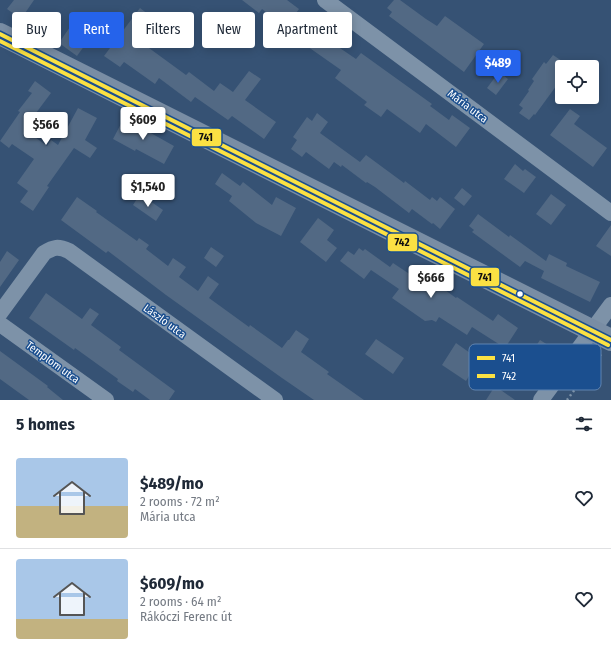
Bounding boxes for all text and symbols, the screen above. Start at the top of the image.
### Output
chip: Buy [12,12,61,48]
chip: Rent [69,12,124,48]
chip: Filters [132,12,194,48]
chip: New [202,12,255,48]
chip: Apartment [263,12,352,48]
pin: $489 [474,50,522,84]
text: $489 [485,55,511,70]
map controls [555,60,599,104]
button: locate [555,60,599,104]
street label: Mária utca [445,87,490,126]
pin: $609 [119,107,167,141]
pin: $566 [22,112,70,146]
text: $609 [130,112,157,127]
text: $566 [33,117,59,132]
line badge: 741 [191,128,222,147]
text: 741 [199,131,213,144]
pin: $1,540 [115,174,181,208]
text: $1,540 [131,179,165,194]
line badge: 742 [387,233,418,252]
text: 742 [395,236,409,249]
pin: $666 [407,265,455,299]
line badge: 741 [470,267,500,287]
text: $666 [418,270,444,285]
text: 741 [478,271,492,284]
unlabelled marker [515,289,525,299]
street label: László utca [141,302,189,341]
street label: Templom utca [23,339,82,386]
legend [469,344,601,390]
text: 741 [502,352,515,365]
text: 742 [502,370,516,383]
icon: filters [573,413,595,435]
text: 5 homes [16,414,75,435]
text: $489/mo [140,473,204,494]
icon: home [48,474,96,522]
icon: heart [573,487,595,509]
text: 2 rooms · 72 m² [140,494,220,509]
text: Mária utca [140,509,196,524]
text: $609/mo [140,573,204,594]
icon: home [48,575,96,623]
icon: heart [573,588,595,610]
text: 2 rooms · 64 m² [140,594,221,609]
text: Rákóczi Ferenc út [140,609,232,624]

